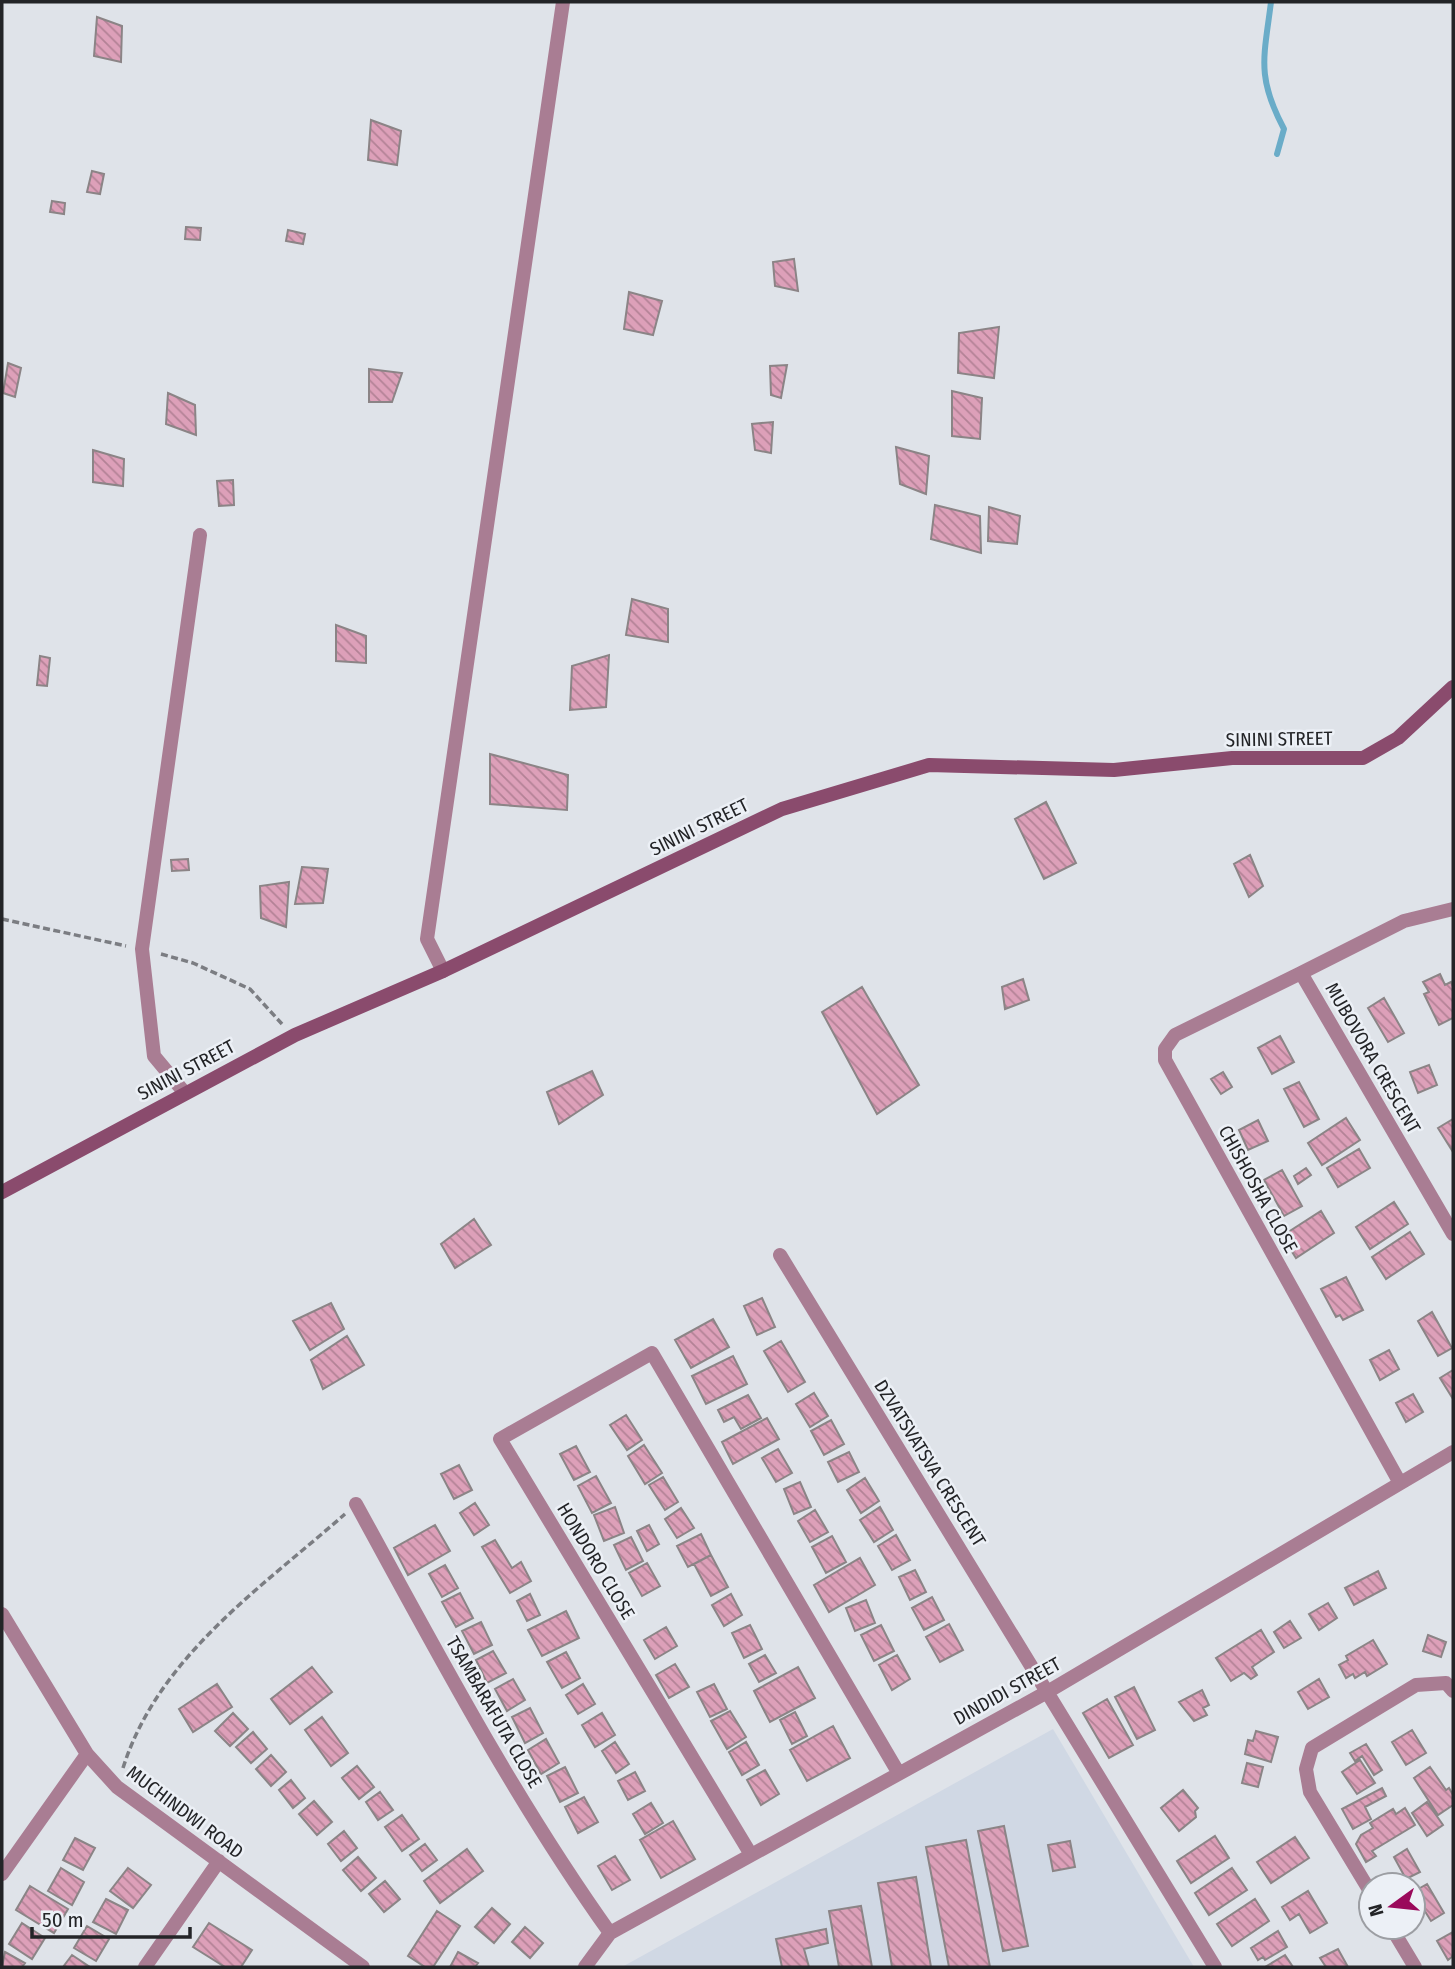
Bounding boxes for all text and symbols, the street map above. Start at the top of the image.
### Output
street label: SININI STREET [1225,727,1333,751]
street label: SININI STREET [646,793,752,861]
street label: MUBOVORA CRESCENT [1320,979,1426,1138]
street label: SININI STREET [134,1035,239,1105]
street label: CHISHOSHA CLOSE [1214,1121,1302,1257]
street label: DZVATSVATSVA CRESCENT [869,1375,991,1551]
street label: HONDORO CLOSE [552,1498,640,1624]
street label: TSAMBARAFUTA CLOSE [441,1632,547,1792]
street label: DINDIDI STREET [949,1652,1065,1730]
street label: MUCHINDWI ROAD [122,1761,248,1863]
north arrow [1357,1871,1427,1941]
scale bar [32,1896,189,1940]
text: N [1363,1902,1389,1919]
text: 50 m [42,1907,84,1933]

